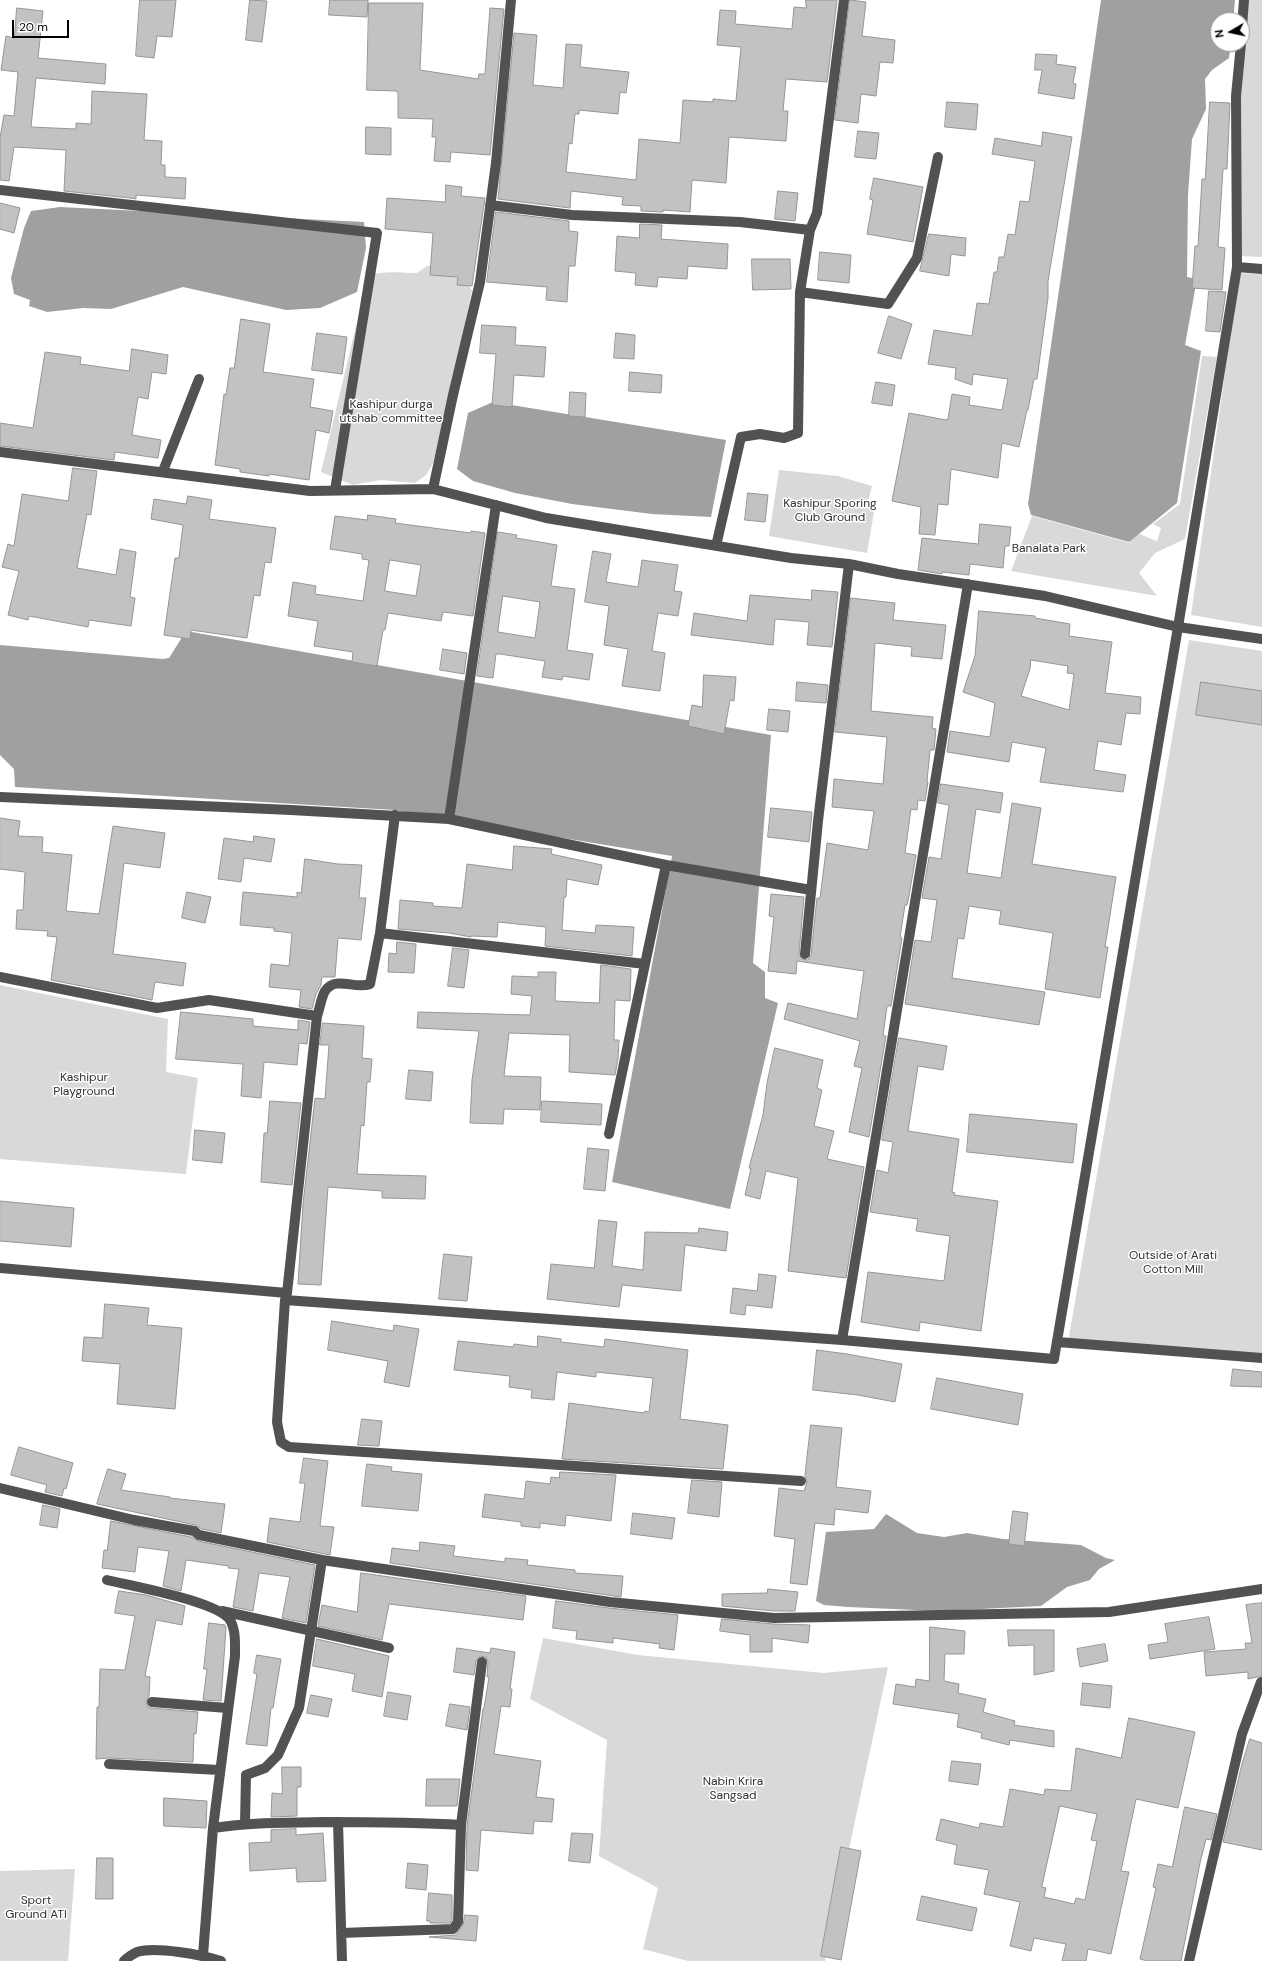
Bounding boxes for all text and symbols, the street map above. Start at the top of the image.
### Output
scale bar [14,12,71,38]
north arrow [1210,12,1250,52]
text: 20 m [19,19,48,35]
text: N [1212,29,1227,39]
park label: Kashipur durga utshab committee [340,398,442,426]
park label: Kashipur Sporing Club Ground [783,497,877,525]
park label: Banalata Park [1012,542,1086,556]
park label: Kashipur Playground [53,1071,115,1099]
park label: Outside of Arati Cotton Mill [1129,1249,1217,1277]
park label: Nabin Krira Sangsad [703,1775,763,1803]
park label: Sport Ground ATI [5,1894,67,1922]

